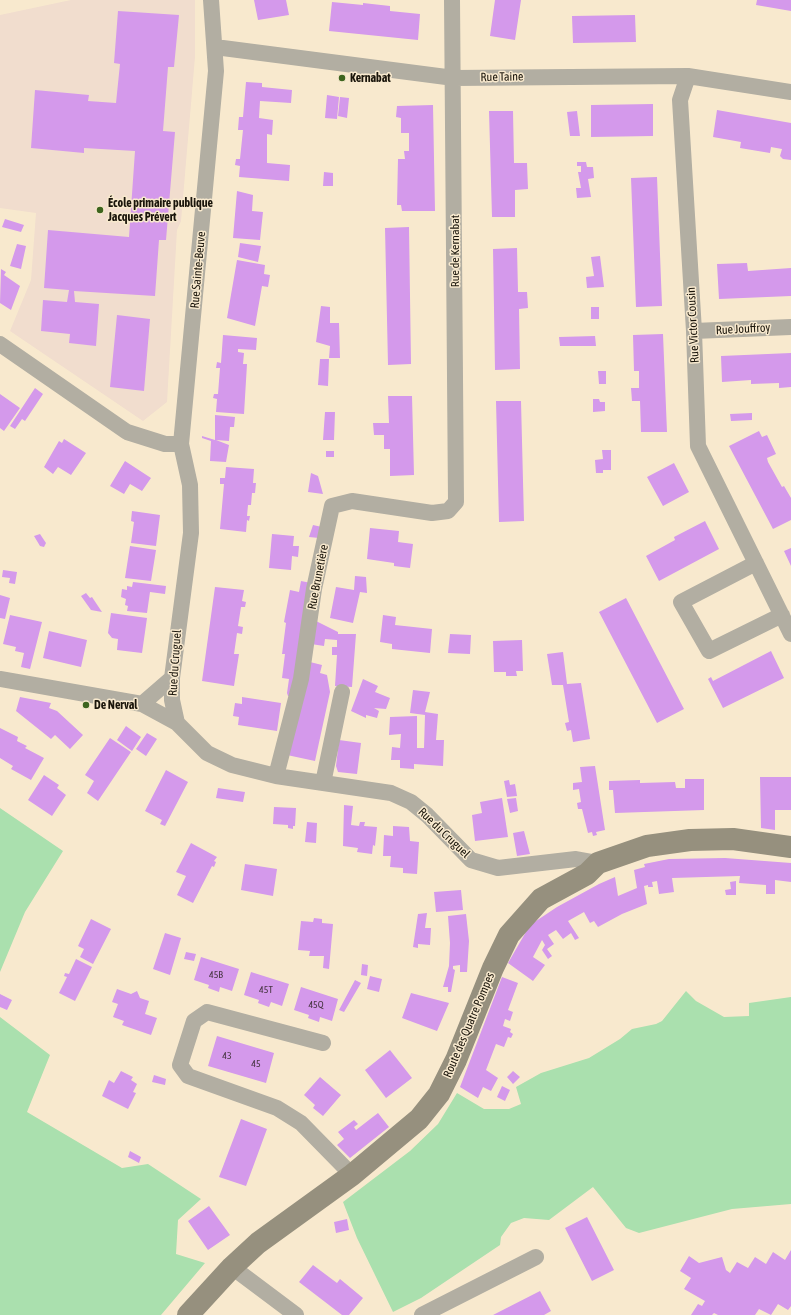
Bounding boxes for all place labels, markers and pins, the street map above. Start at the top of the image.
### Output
place label: Kernabat [350,71,391,85]
marker: Kernabat [337,73,347,83]
place label: École primaire publique Jacques Prévert [108,196,213,224]
marker: École primaire publique Jacques Prévert [95,205,105,215]
place label: De Nerval [94,698,137,712]
marker: De Nerval [81,700,91,710]

